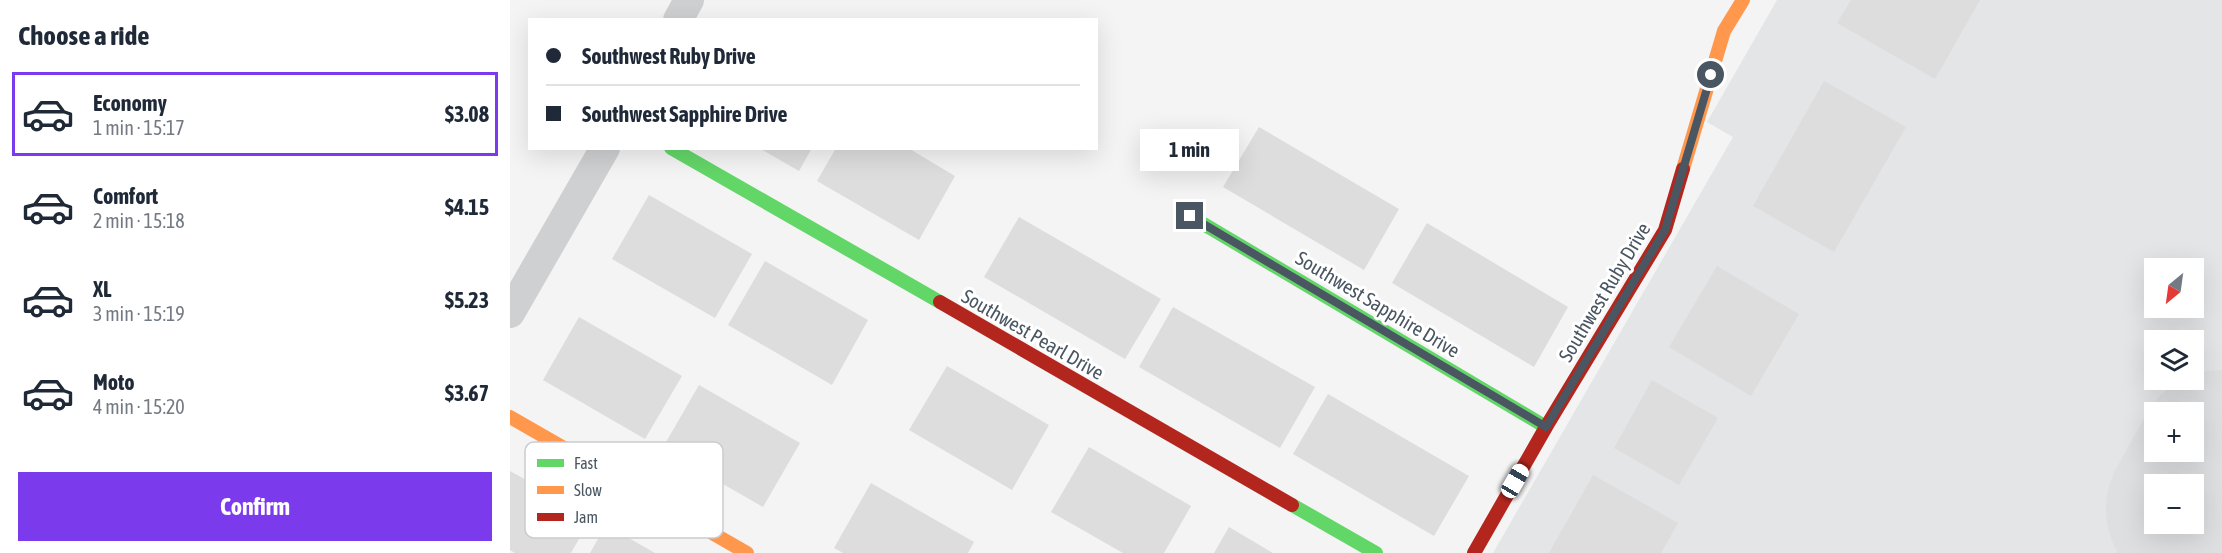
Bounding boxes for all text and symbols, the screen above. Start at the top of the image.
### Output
text: Choose a ride [18,20,150,51]
text: Southwest Ruby Drive [582,43,756,69]
route start [1697,61,1724,88]
icon: car [21,87,75,141]
text: Economy [93,90,167,116]
text: $3.08 [445,101,489,127]
text: Southwest Sapphire Drive [582,101,787,127]
text: 1 min · 15:17 [93,116,185,139]
callout: 1 min [1140,129,1240,171]
text: 1 min [1169,138,1210,161]
icon: car [21,180,75,234]
text: Comfort [93,183,158,209]
text: $4.15 [445,194,489,220]
route end [1176,202,1203,229]
text: 2 min · 15:18 [93,209,185,232]
street label: Southwest Ruby Drive [1553,218,1655,366]
street label: Southwest Sapphire Drive [1292,246,1464,362]
north arrow [2144,258,2204,318]
map controls [2144,258,2204,534]
icon: car [21,273,75,327]
text: XL [93,276,111,302]
street label: Southwest Pearl Drive [958,284,1108,384]
text: $5.23 [445,287,489,313]
text: 3 min · 15:19 [93,302,185,325]
button: layers [2144,330,2204,390]
icon: car [21,366,75,420]
text: Moto [93,369,135,395]
text: $3.67 [445,380,489,406]
text: 4 min · 15:20 [93,395,185,418]
button: + [2144,402,2204,462]
legend [525,442,723,538]
text: Fast [574,454,598,472]
car [1498,461,1532,501]
button: Confirm [18,472,492,541]
button: − [2144,474,2204,534]
text: Slow [574,481,602,499]
text: Jam [574,508,598,526]

